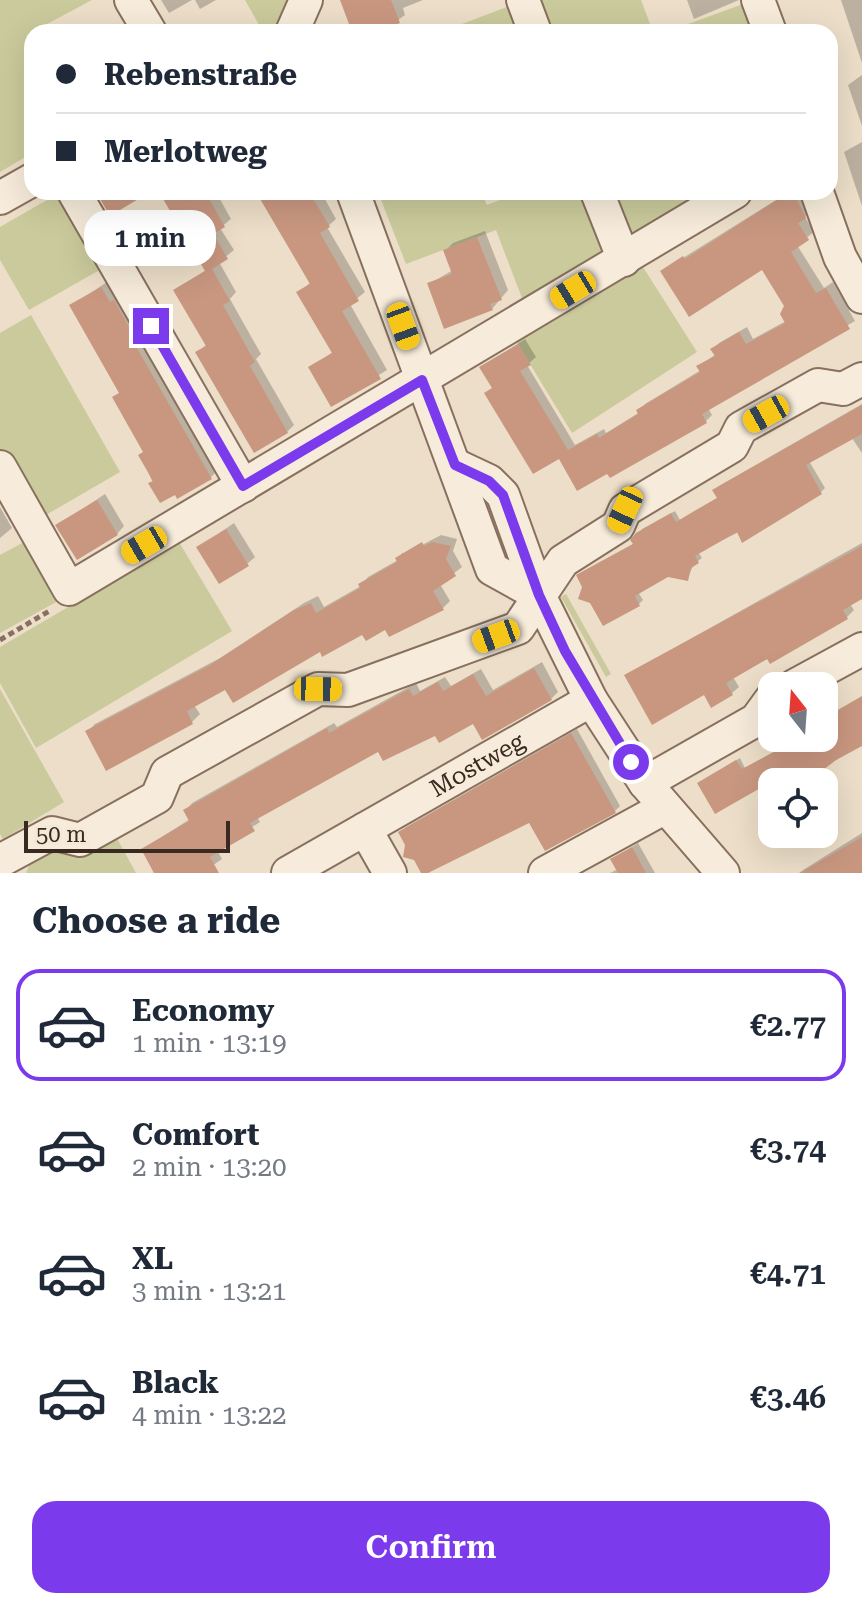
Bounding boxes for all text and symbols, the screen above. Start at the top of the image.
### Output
text: Rebenstraße [104,57,297,92]
text: Merlotweg [104,134,267,169]
callout: 1 min [85,210,217,266]
text: 1 min [114,223,186,253]
car [546,267,600,313]
car [384,299,422,353]
route end [133,308,169,344]
car [739,392,793,436]
car [604,483,646,537]
car [117,523,171,567]
car [469,617,523,655]
north arrow [758,672,838,752]
map controls [758,672,838,848]
car [294,677,342,701]
street label: Mostweg [425,727,530,803]
route start [613,744,649,780]
button: locate [758,768,838,848]
scale bar [24,817,230,853]
text: 50 m [36,822,86,847]
text: Choose a ride [32,900,280,942]
icon: car [36,989,108,1061]
text: Economy [132,993,274,1028]
text: €2.77 [750,1008,826,1043]
text: 1 min · 13:19 [132,1028,287,1058]
icon: car [36,1113,108,1185]
text: Comfort [132,1117,259,1152]
text: €3.74 [750,1132,826,1167]
text: 2 min · 13:20 [132,1152,287,1182]
icon: car [36,1237,108,1309]
text: XL [132,1241,173,1276]
text: €4.71 [750,1256,826,1291]
text: 3 min · 13:21 [132,1276,287,1306]
icon: car [36,1361,108,1433]
text: Black [132,1365,219,1400]
text: €3.46 [750,1380,826,1415]
text: 4 min · 13:22 [132,1400,287,1430]
button: Confirm [32,1501,830,1593]

